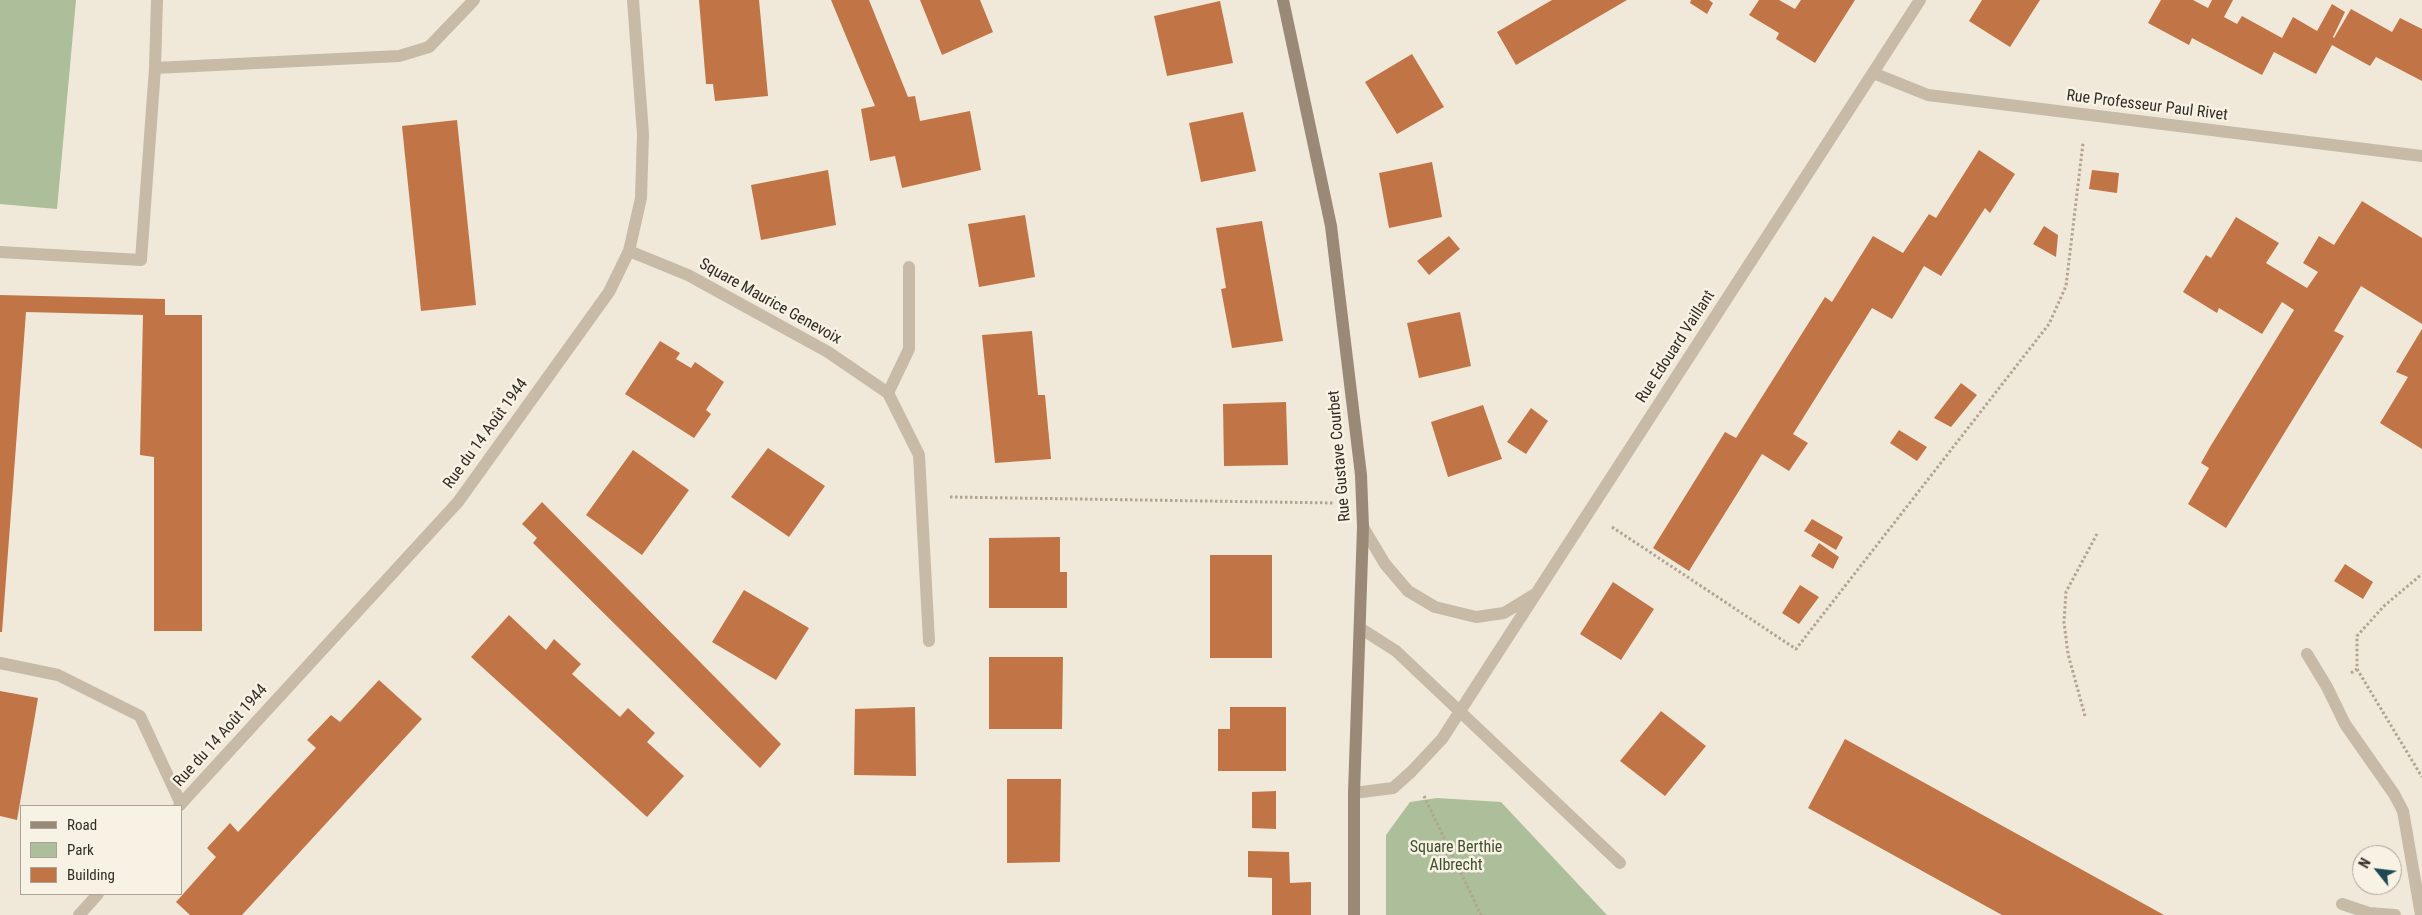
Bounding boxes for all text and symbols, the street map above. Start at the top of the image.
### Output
street label: Rue Professeur Paul Rivet [2065,87,2229,125]
street label: Square Maurice Genevoix [695,255,845,349]
street label: Rue Edouard Vaillant [1632,287,1720,407]
street label: Rue du 14 Août 1944 [440,375,532,493]
street label: Rue Gustave Courbet [1325,389,1355,523]
street label: Rue du 14 Août 1944 [170,681,272,791]
legend [20,805,182,895]
text: Road [67,816,97,834]
park label: Square Berthie Albrecht [1410,838,1502,876]
text: Park [67,841,94,859]
north arrow [2352,845,2402,895]
text: N [2356,856,2374,871]
text: Building [67,866,115,884]

